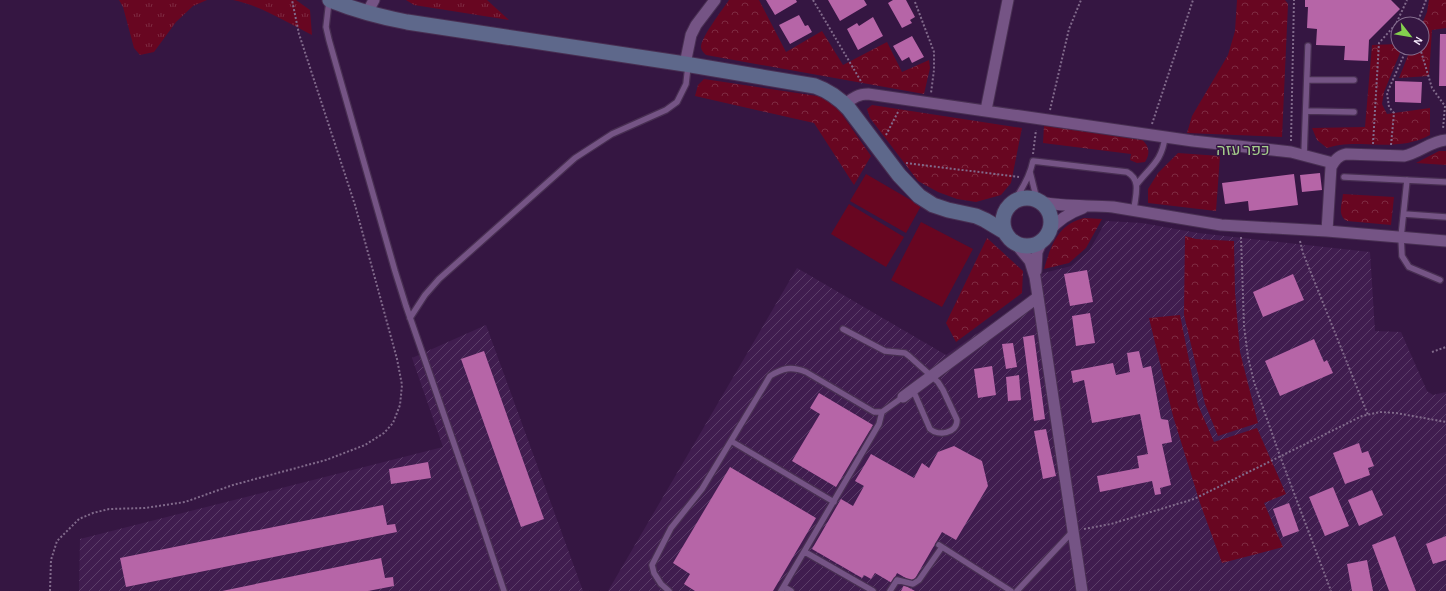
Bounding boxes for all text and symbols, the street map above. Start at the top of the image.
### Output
north arrow [1390,16,1430,56]
text: N [1411,35,1425,47]
district label: כפר עזה [1216,142,1270,158]

